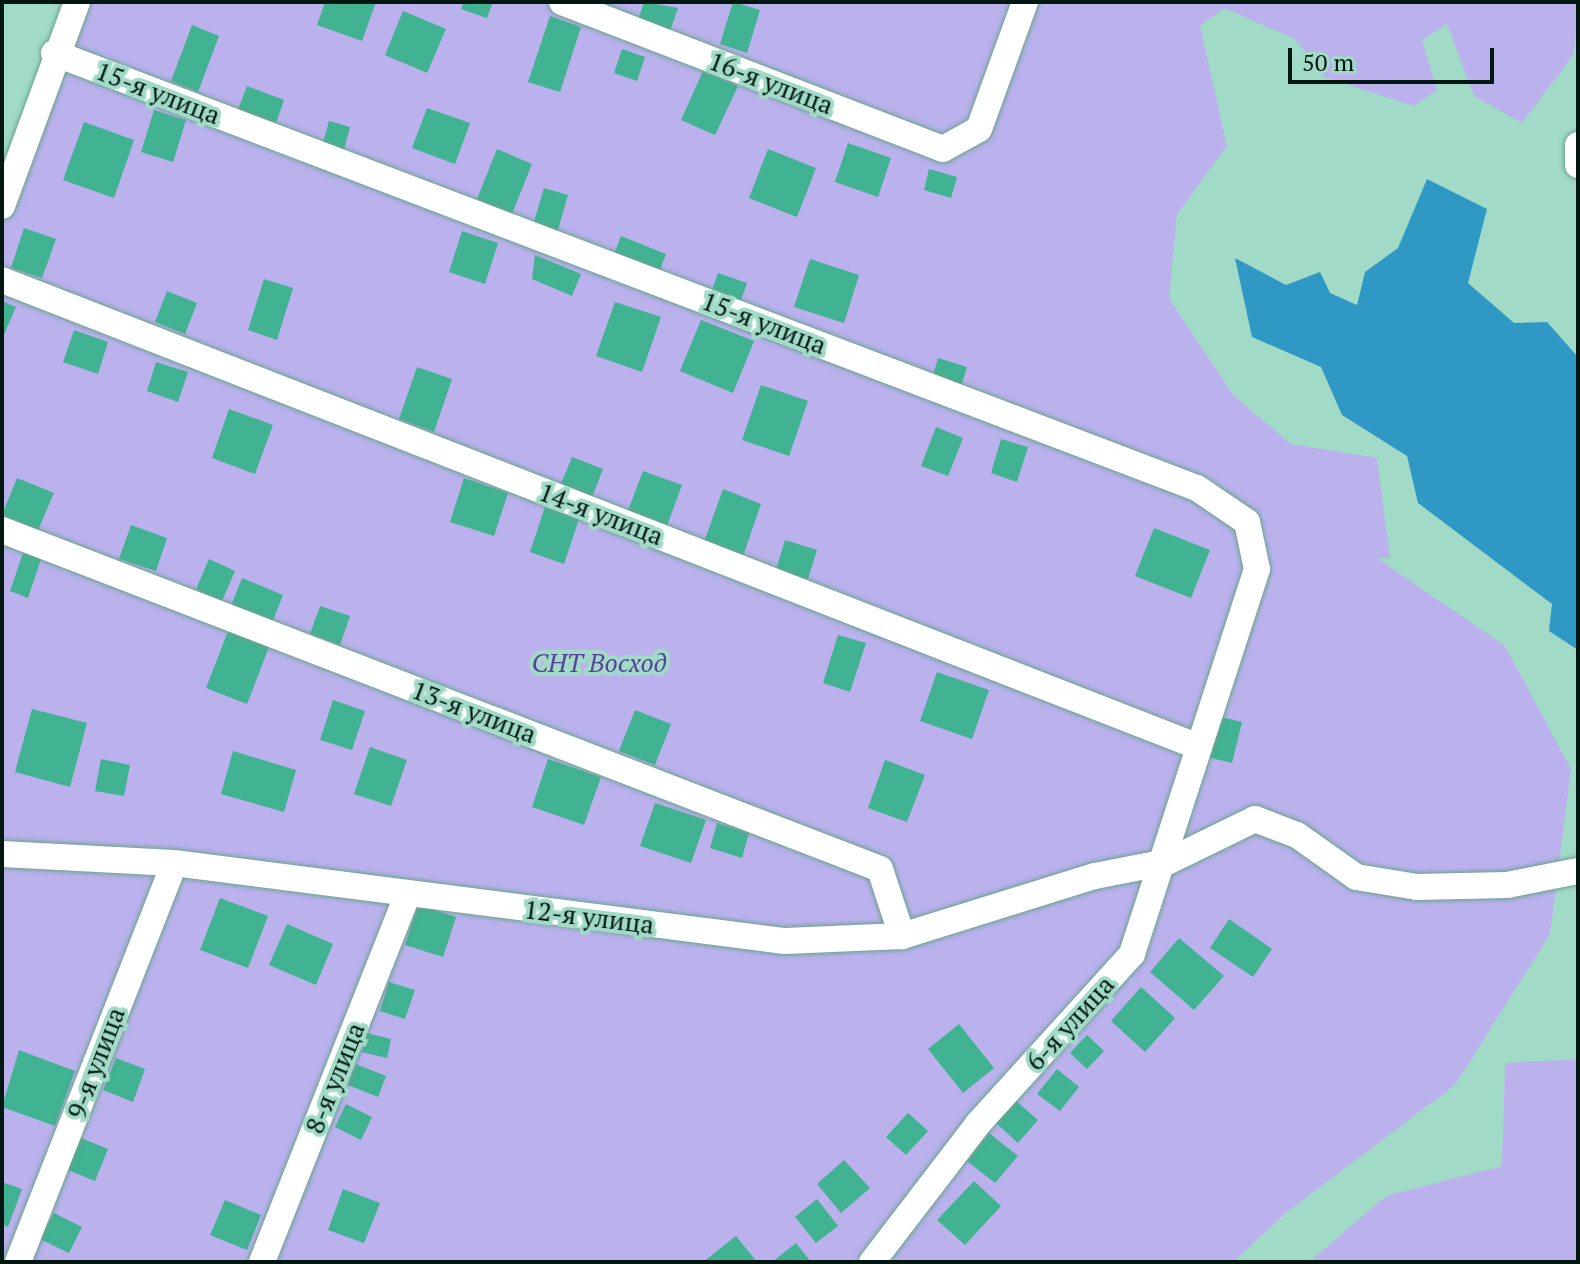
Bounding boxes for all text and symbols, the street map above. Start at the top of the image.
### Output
scale bar [1292,32,1498,82]
street label: 16-я улица [704,45,838,121]
text: 50 m [1302,46,1354,78]
street label: 15-я улица [91,55,225,131]
street label: 15-я улица [697,285,831,361]
street label: 14-я улица [534,476,668,552]
park label: СНТ Восход [531,647,667,679]
street label: 13-я улица [407,674,541,750]
street label: 12-я улица [522,894,656,940]
street label: 6-я улица [1019,969,1121,1077]
street label: 9-я улица [61,1003,131,1123]
street label: 8-я улица [299,1018,371,1138]

